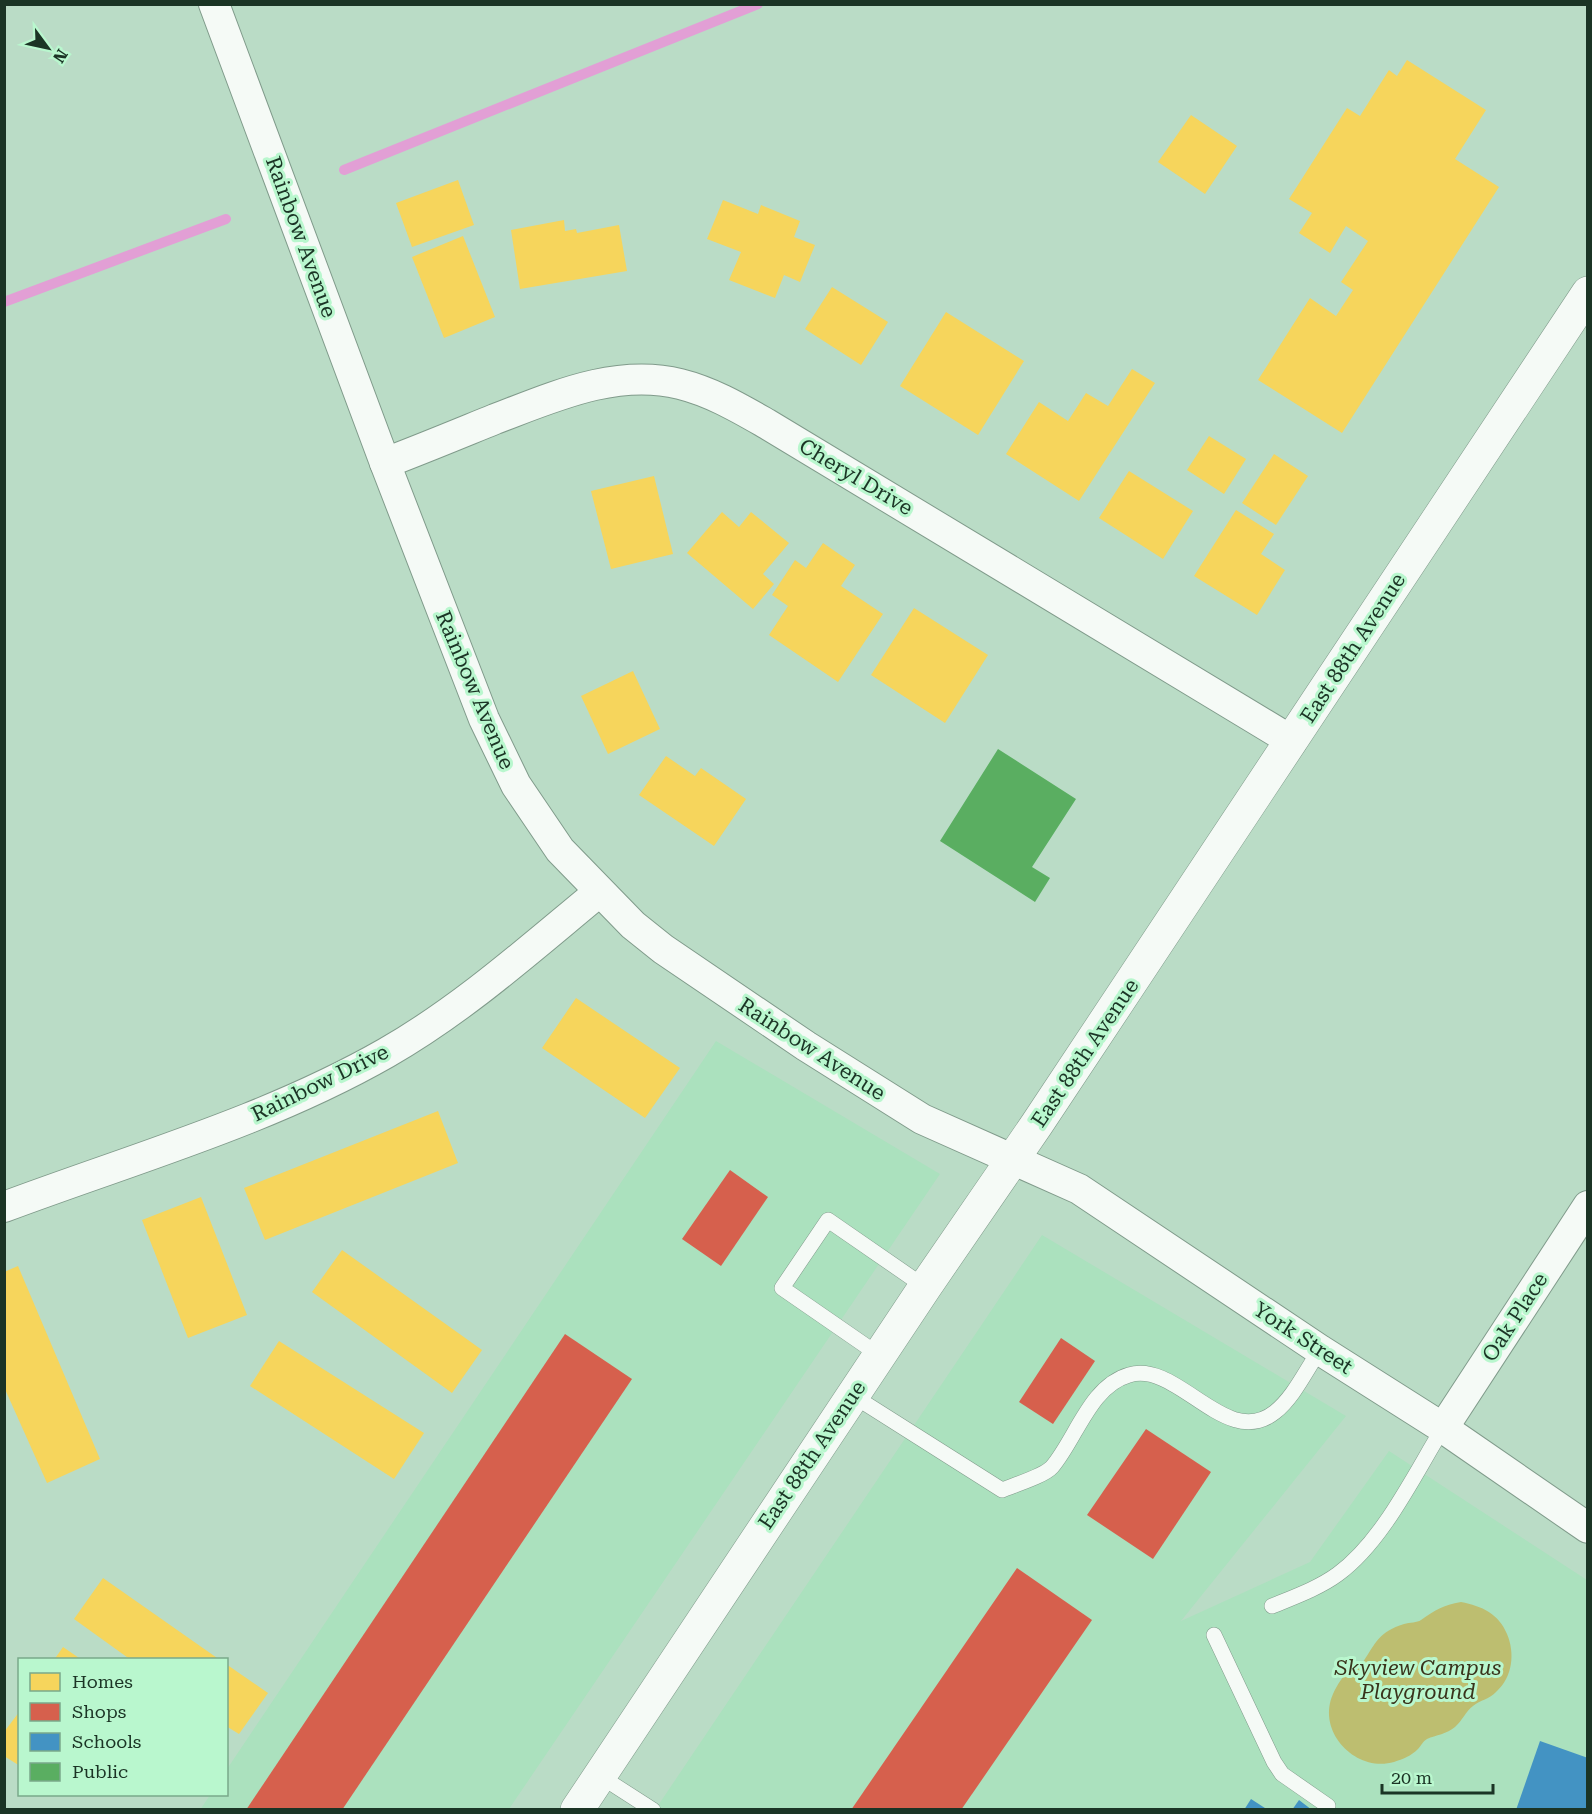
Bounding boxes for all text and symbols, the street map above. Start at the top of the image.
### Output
north arrow [18,18,78,78]
text: N [49,46,71,66]
street label: Rainbow Avenue [261,153,341,321]
street label: Cheryl Drive [795,434,917,520]
street label: East 88th Avenue [1296,569,1410,727]
street label: Rainbow Avenue [431,607,519,773]
street label: East 88th Avenue [1027,974,1143,1132]
street label: Rainbow Avenue [734,993,890,1105]
street label: Rainbow Drive [248,1040,392,1126]
street label: Oak Place [1477,1268,1553,1366]
street label: York Street [1249,1297,1357,1379]
street label: East 88th Avenue [754,1376,870,1534]
park label: Skyview Campus Playground [1334,1656,1501,1704]
legend [18,1658,228,1796]
text: Homes [72,1671,133,1692]
text: Shops [72,1701,126,1722]
text: Schools [72,1731,141,1752]
scale bar [1382,1757,1493,1795]
text: Public [72,1761,128,1782]
text: 20 m [1391,1767,1432,1788]

